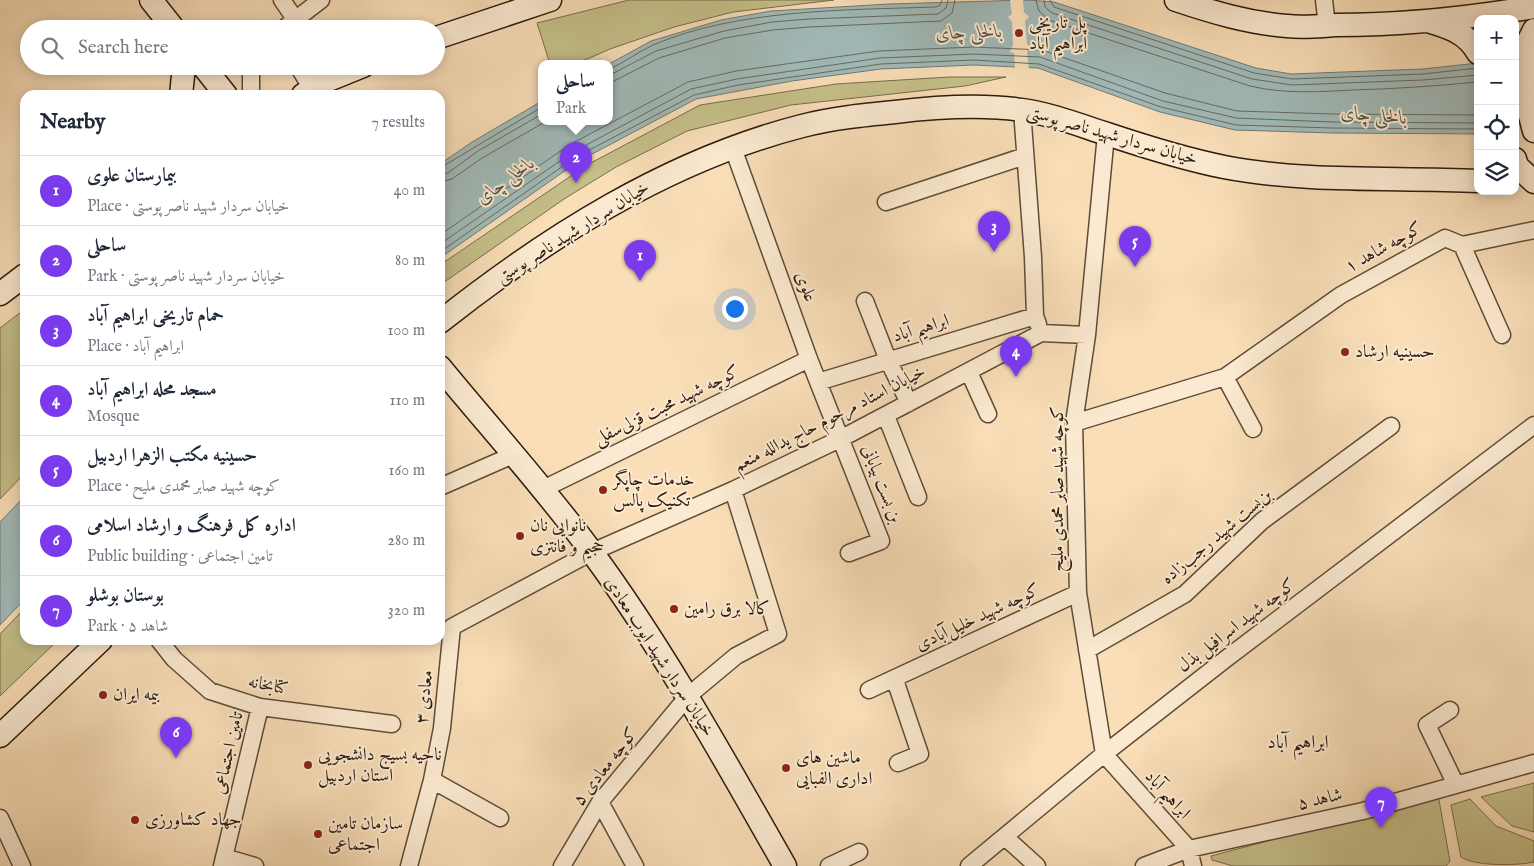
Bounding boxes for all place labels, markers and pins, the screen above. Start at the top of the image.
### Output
place label: پل تاریخی ابراهیم آباد [1029,12,1088,61]
marker: پل تاریخی ابراهیم آباد [1013,27,1025,39]
pin: 2 [560,142,592,183]
pin: 3 [978,211,1010,252]
pin: 5 [1119,226,1151,267]
pin: 1 [624,240,656,281]
pin: 4 [1000,336,1032,377]
place label: حسینیه ارشاد [1355,341,1434,364]
marker: حسینیه ارشاد [1339,346,1351,358]
place label: خدمات چاپگر تکنیک پالس [611,468,694,513]
marker: خدمات چاپگر تکنیک پالس [597,484,609,496]
place label: نانوایی نان حجیم و فانتزی [530,515,604,564]
marker: نانوایی نان حجیم و فانتزی [514,530,526,542]
place label: کالا برق رامین [684,598,770,621]
marker: کالا برق رامین [668,603,680,615]
place label: بیمه ایران [113,684,160,707]
marker: بیمه ایران [97,689,109,701]
pin: 6 [160,717,192,758]
place label: ناحیه بسیج دانشجویی استان اردبیل [318,744,442,788]
place label: ماشین های اداری الفبایی [796,747,872,791]
marker: ناحیه بسیج دانشجویی استان اردبیل [302,759,314,771]
marker: ماشین های اداری الفبایی [780,762,792,774]
pin: 7 [1365,787,1397,828]
place label: جهاد کشاورزی [145,809,241,832]
place label: سازمان تامین اجتماعی [328,813,403,857]
marker: جهاد کشاورزی [129,814,141,826]
marker: سازمان تامین اجتماعی [312,828,324,840]

